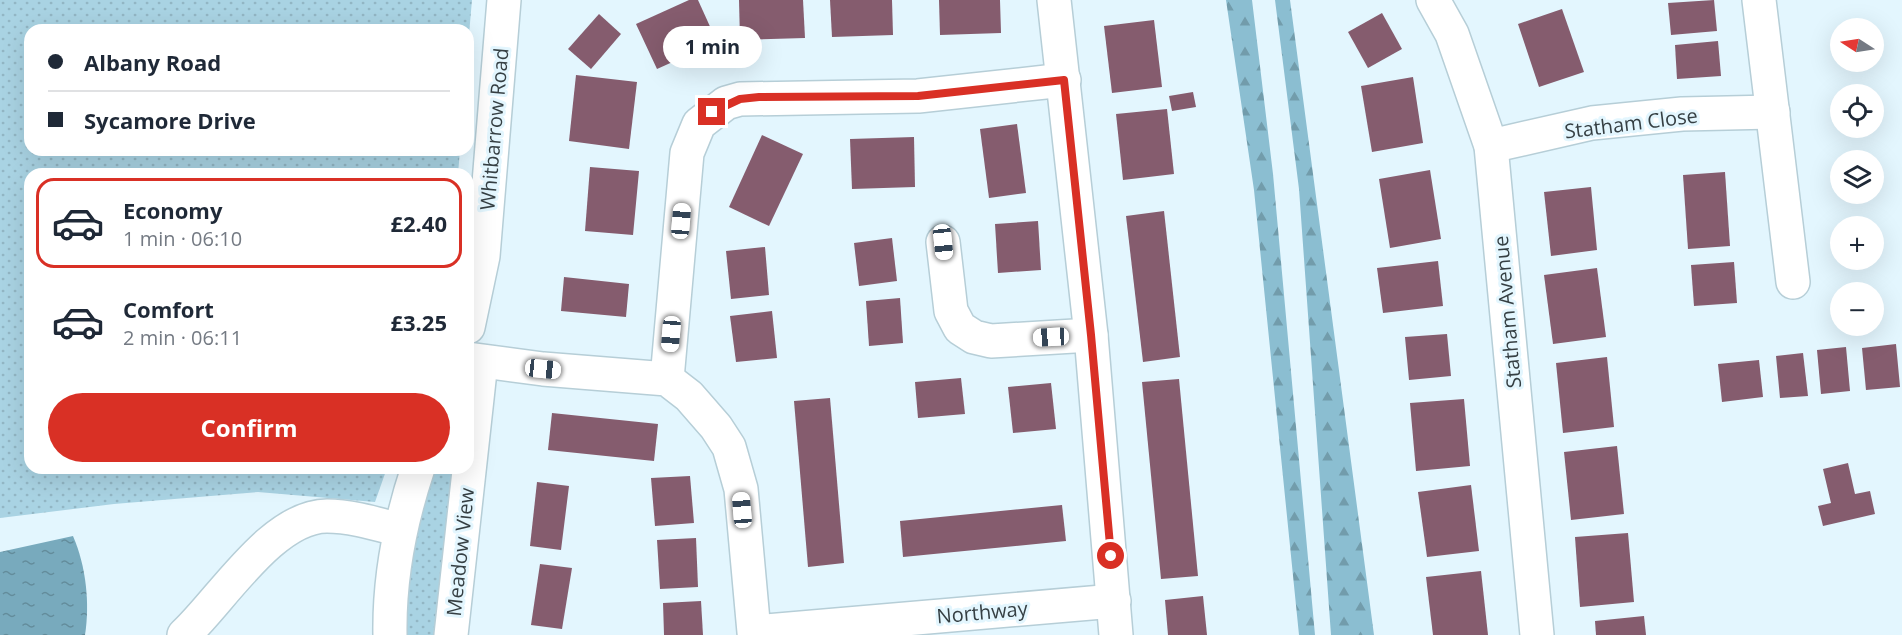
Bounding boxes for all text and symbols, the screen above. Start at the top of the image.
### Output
north arrow [1830,18,1884,72]
map controls [1830,18,1884,336]
callout: 1 min [662,25,762,67]
text: 1 min [685,33,740,60]
text: Albany Road [84,47,221,77]
street label: Whitbarrow Road [473,47,515,211]
button: locate [1830,84,1884,138]
route end [698,98,725,125]
street label: Statham Close [1563,101,1699,145]
text: Sycamore Drive [84,105,256,135]
button: layers [1830,150,1884,204]
text: Economy [123,195,222,225]
icon: car [51,196,105,250]
car [670,202,692,240]
text: £2.40 [390,208,447,238]
button: + [1830,216,1884,270]
car [932,223,954,261]
text: 1 min · 06:10 [123,225,242,252]
street label: Statham Avenue [1487,235,1527,389]
button: − [1830,282,1884,336]
text: Comfort [123,294,214,324]
icon: car [51,295,105,349]
text: £3.25 [390,307,447,337]
car [660,315,682,353]
text: 2 min · 06:11 [123,324,242,351]
car [1033,327,1069,347]
car [524,358,562,380]
button: Confirm [48,393,450,462]
street label: Meadow View [440,486,480,618]
car [731,491,753,529]
route start [1097,542,1124,569]
street label: Northway [935,594,1030,629]

